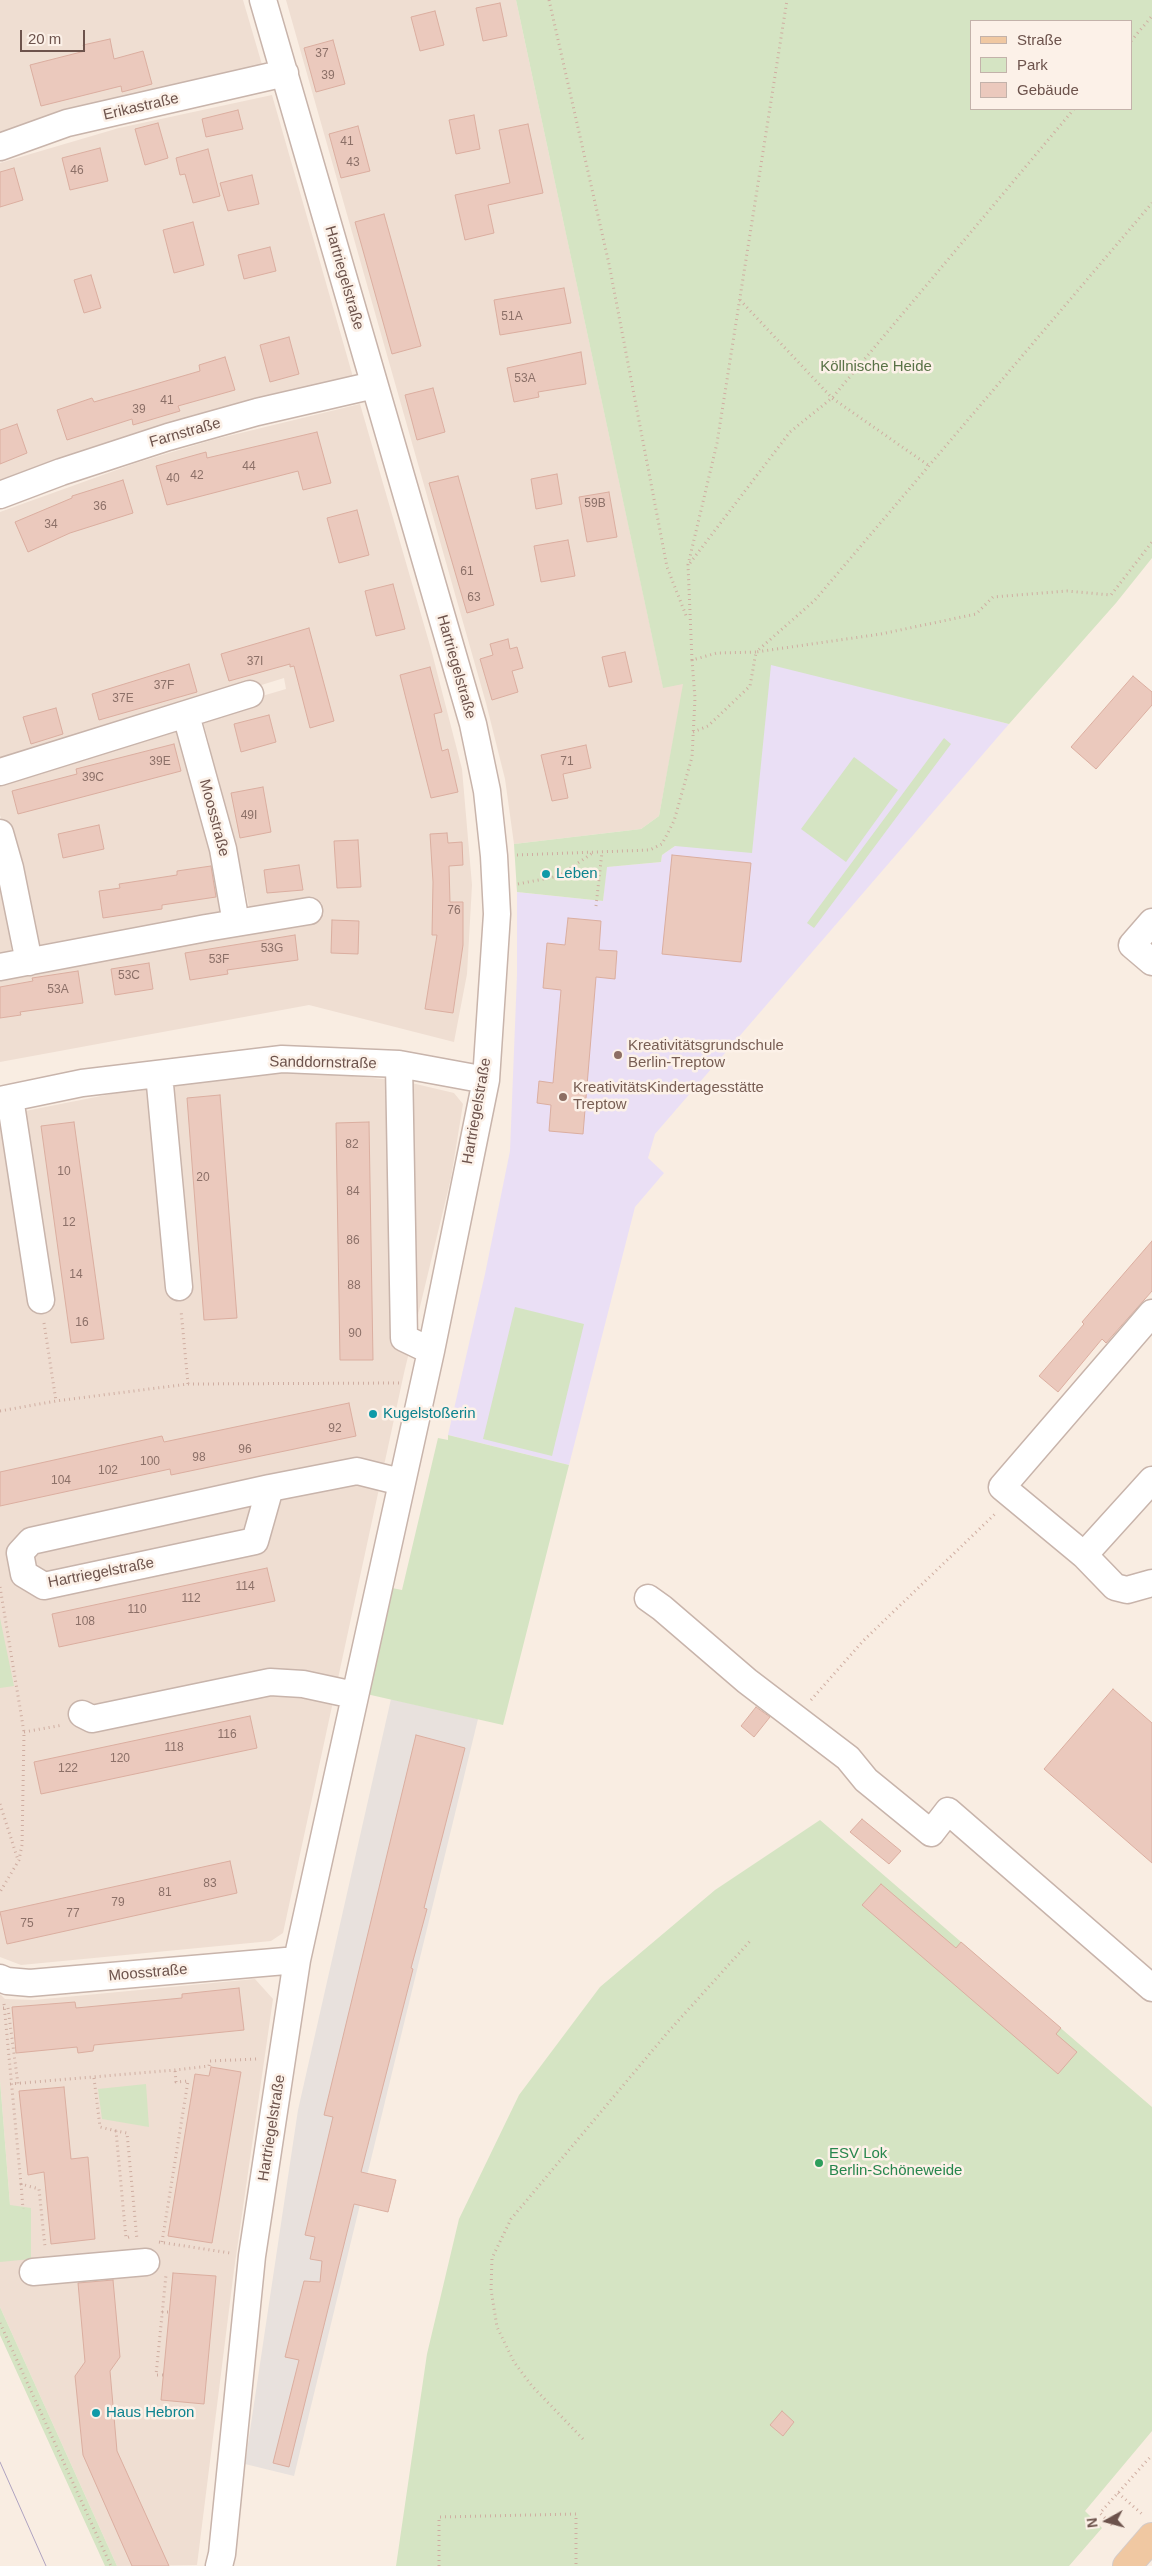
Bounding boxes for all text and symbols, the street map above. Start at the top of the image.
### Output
scale bar [22,20,88,52]
legend [970,20,1132,110]
text: 20 m [28,30,61,47]
text: Straße [1017,31,1062,48]
house number: 37 [315,47,329,61]
text: Park [1017,56,1048,73]
house number: 39 [321,69,335,83]
text: Gebäude [1017,81,1079,98]
street label: Erikastraße [102,90,180,124]
house number: 41 [340,135,354,149]
house number: 43 [346,156,360,170]
house number: 46 [70,164,84,178]
street label: Hartriegelstraße [321,224,367,332]
house number: 51A [501,310,523,324]
park label: Köllnische Heide [820,358,932,376]
house number: 53A [514,372,536,386]
house number: 41 [160,394,174,408]
house number: 39 [132,403,146,417]
street label: Farnstraße [147,414,223,452]
house number: 44 [242,460,256,474]
house number: 42 [190,469,204,483]
house number: 40 [166,472,180,486]
house number: 59B [584,497,606,511]
house number: 36 [93,500,107,514]
house number: 34 [44,518,58,532]
house number: 61 [460,565,474,579]
house number: 63 [467,591,481,605]
street label: Hartriegelstraße [433,613,479,721]
house number: 37I [247,655,263,669]
house number: 37F [154,679,174,693]
house number: 37E [112,692,134,706]
house number: 39E [149,755,171,769]
house number: 71 [560,755,574,769]
house number: 39C [82,771,104,785]
street label: Moosstraße [195,777,233,859]
house number: 49I [241,809,257,823]
place label: Leben [556,865,598,883]
marker: Leben [540,868,552,880]
house number: 76 [447,904,461,918]
house number: 53G [261,942,283,956]
house number: 53F [209,953,229,967]
house number: 53C [118,969,140,983]
house number: 53A [47,983,69,997]
place label: Kreativitätsgrundschule Berlin-Treptow [628,1037,784,1072]
marker: Kreativitätsgrundschule Berlin-Treptow [612,1049,624,1061]
street label: Sanddornstraße [269,1053,377,1073]
street label: Hartriegelstraße [459,1056,495,1166]
place label: KreativitätsKindertagesstätte Treptow [573,1079,764,1114]
marker: KreativitätsKindertagesstätte Treptow [557,1091,569,1103]
house number: 82 [345,1138,359,1152]
house number: 10 [57,1165,71,1179]
house number: 20 [196,1171,210,1185]
house number: 84 [346,1185,360,1199]
house number: 12 [62,1216,76,1230]
house number: 86 [346,1234,360,1248]
house number: 14 [69,1268,83,1282]
house number: 88 [347,1279,361,1293]
house number: 16 [75,1316,89,1330]
house number: 90 [348,1327,362,1341]
place label: Kugelstoßerin [383,1405,476,1423]
marker: Kugelstoßerin [367,1408,379,1420]
house number: 92 [328,1422,342,1436]
house number: 96 [238,1443,252,1457]
house number: 98 [192,1451,206,1465]
house number: 100 [140,1455,160,1469]
house number: 102 [98,1464,118,1478]
house number: 104 [51,1474,71,1488]
street label: Hartriegelstraße [47,1554,155,1592]
house number: 114 [235,1580,255,1594]
house number: 112 [181,1592,201,1606]
house number: 110 [127,1603,147,1617]
house number: 108 [75,1615,95,1629]
house number: 116 [217,1728,237,1742]
house number: 118 [164,1741,184,1755]
house number: 120 [110,1752,130,1766]
house number: 122 [58,1762,78,1776]
house number: 83 [203,1877,217,1891]
house number: 81 [158,1886,172,1900]
house number: 79 [111,1896,125,1910]
house number: 77 [66,1907,80,1921]
house number: 75 [20,1917,34,1931]
street label: Moosstraße [108,1961,188,1985]
street label: Hartriegelstraße [255,2073,289,2183]
place label: ESV Lok Berlin-Schöneweide [829,2145,962,2180]
marker: ESV Lok Berlin-Schöneweide [813,2157,825,2169]
place label: Haus Hebron [106,2404,194,2422]
marker: Haus Hebron [90,2407,102,2419]
north arrow [1082,2496,1132,2546]
text: N [1084,2517,1101,2529]

